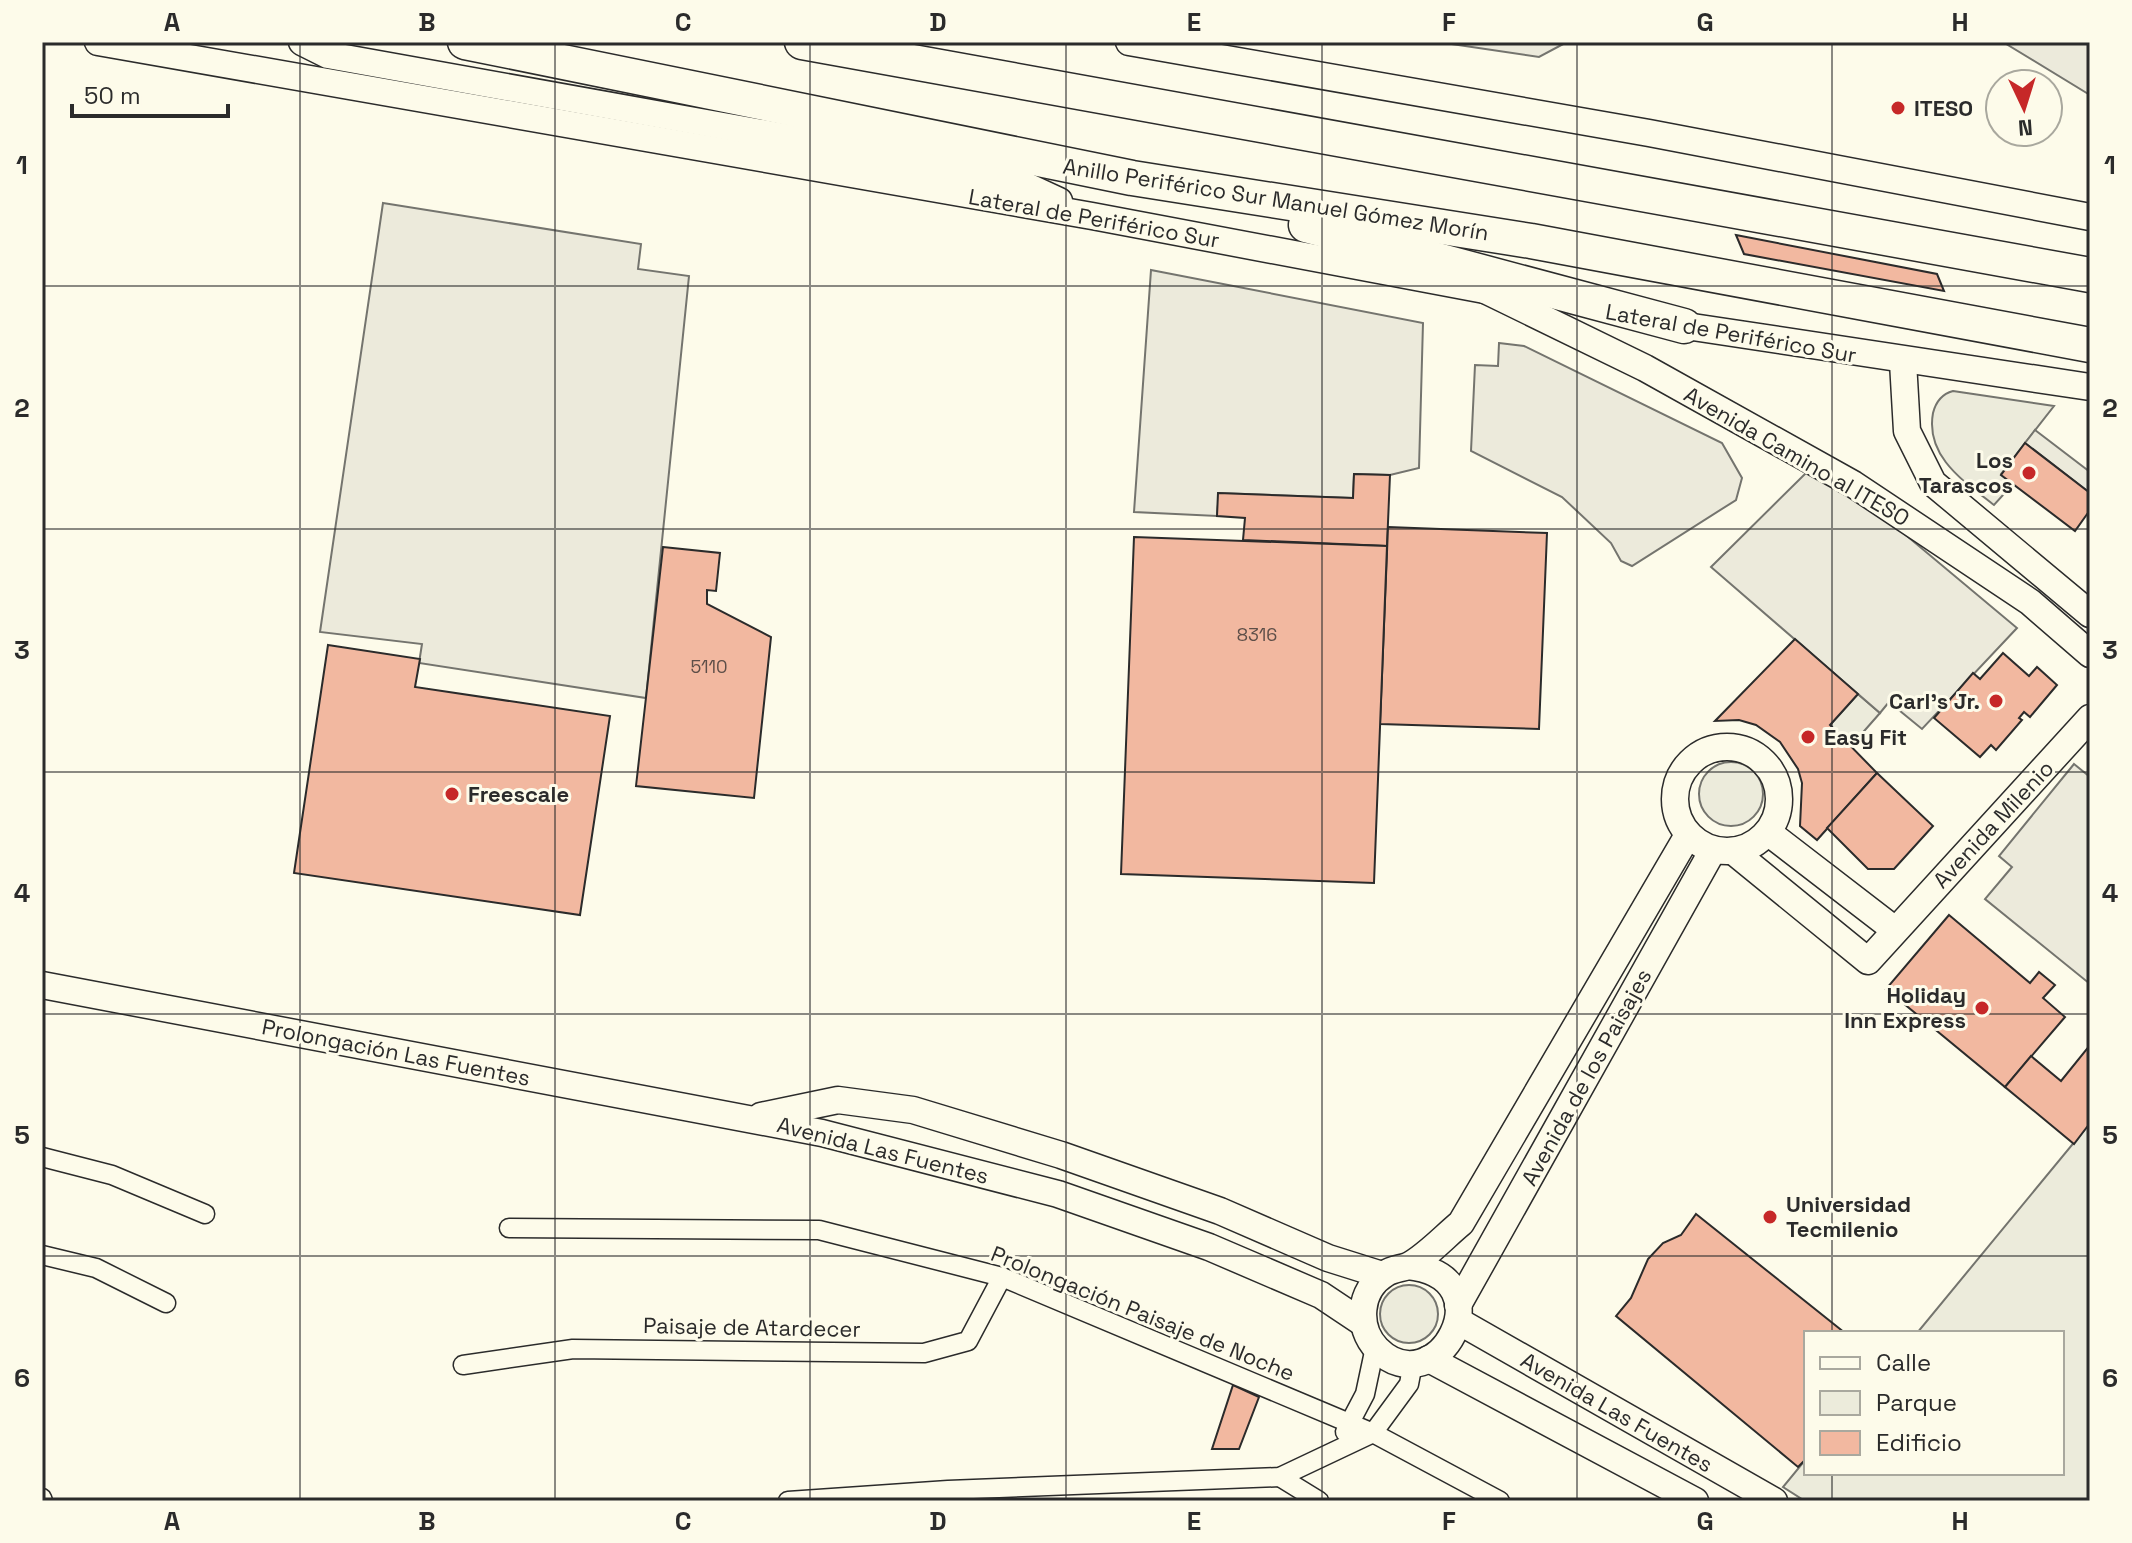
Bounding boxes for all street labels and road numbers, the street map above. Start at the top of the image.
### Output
street label: Anillo Periférico Sur Manuel Gómez Morín [1061,151,1491,247]
street label: Lateral de Periférico Sur [966,182,1222,254]
street label: Lateral de Periférico Sur [1603,297,1859,369]
street label: Avenida Camino al ITESO [1679,380,1915,532]
street label: Avenida Milenio [1927,754,2059,894]
street label: Avenida de los Paisajes [1515,964,1657,1190]
street label: Prolongación Las Fuentes [259,1012,533,1092]
street label: Avenida Las Fuentes [774,1110,992,1190]
street label: Prolongación Paisaje de Noche [987,1239,1299,1387]
street label: Paisaje de Atardecer [643,1311,861,1343]
street label: Avenida Las Fuentes [1516,1346,1718,1478]

